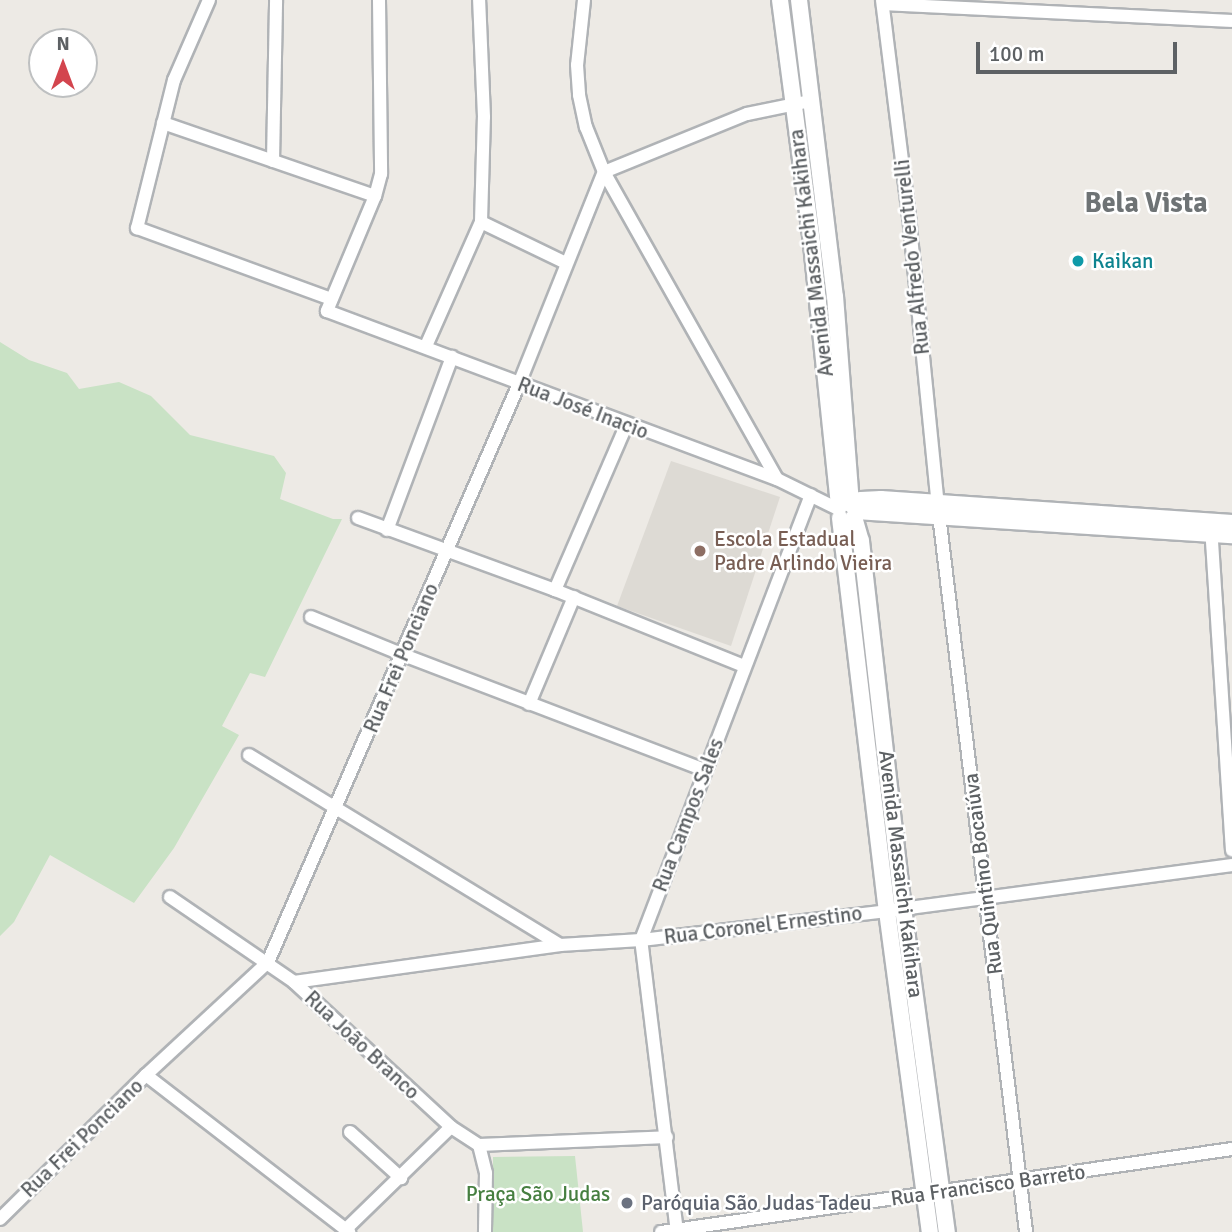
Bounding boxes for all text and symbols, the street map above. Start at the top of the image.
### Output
north arrow [28,28,98,98]
scale bar [980,28,1181,72]
text: N [56,32,70,56]
text: 100 m [989,41,1044,67]
street label: Avenida Massaichi Kakihara [783,128,839,378]
street label: Rua Alfredo Venturelli [889,158,935,356]
district label: Bela Vista [1084,186,1208,220]
place label: Kaikan [1092,248,1154,274]
marker: Kaikan [1070,253,1086,269]
street label: Rua José Inacio [514,371,652,445]
place label: Escola Estadual Padre Arlindo Vieira [714,526,892,576]
marker: Escola Estadual Padre Arlindo Vieira [692,543,708,559]
street label: Rua Frei Ponciano [358,579,444,737]
street label: Rua Campos Sales [647,735,729,895]
street label: Avenida Massaichi Kakihara [873,749,929,999]
street label: Rua Quintino Bocaiúva [958,772,1008,976]
street label: Rua Coronel Ernestino [662,900,864,950]
street label: Rua João Branco [299,985,425,1105]
street label: Rua Frei Ponciano [16,1073,148,1203]
street label: Rua Francisco Barreto [889,1159,1087,1211]
park label: Praça São Judas [466,1181,610,1207]
place label: Paróquia São Judas Tadeu [641,1190,872,1216]
marker: Paróquia São Judas Tadeu [619,1195,635,1211]

